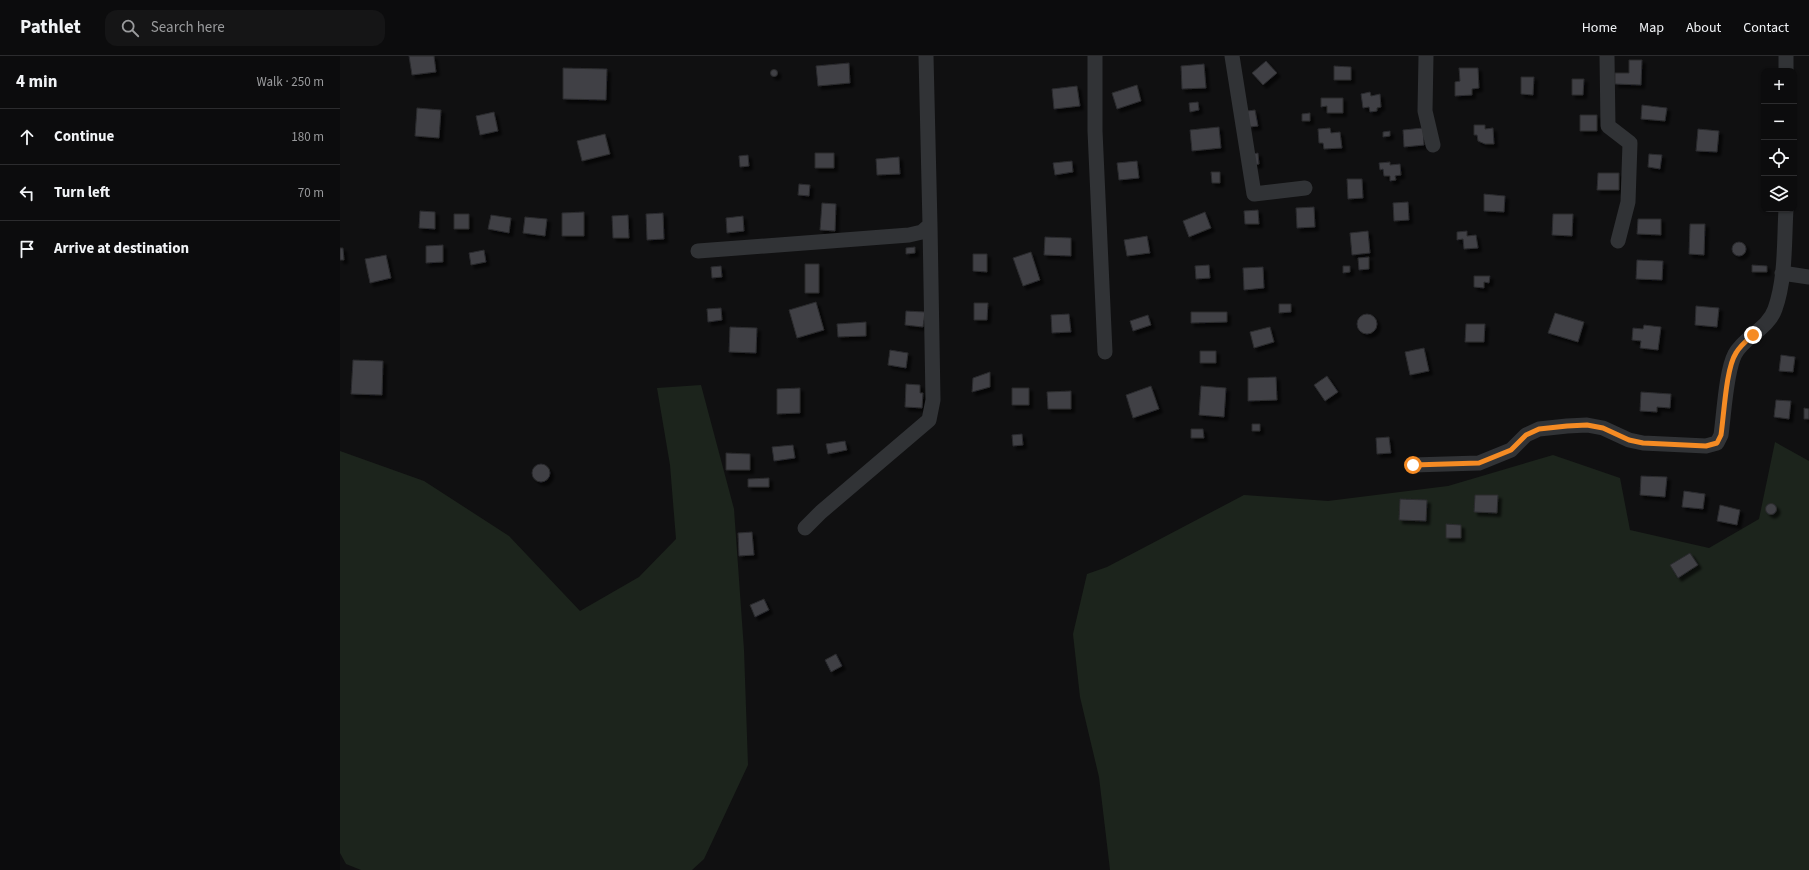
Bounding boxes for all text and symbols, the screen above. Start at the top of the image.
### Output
search box [105,10,385,46]
text: Pathlet [20,14,81,41]
icon: search [119,17,141,39]
text: Search here [151,17,225,38]
text: Home [1582,18,1617,38]
text: Map [1639,18,1664,38]
text: About [1686,18,1721,38]
text: Contact [1743,18,1789,38]
map controls [1761,68,1797,212]
button: + [1761,68,1797,104]
text: 4 min [16,70,57,94]
text: Walk · 250 m [256,73,324,91]
button: − [1761,104,1797,140]
icon: ahead [16,126,38,148]
text: Continue [54,126,114,147]
text: 180 m [291,128,324,146]
button: locate [1761,140,1797,176]
button: layers [1761,176,1797,212]
icon: left [16,182,38,204]
text: Turn left [54,182,110,203]
text: 70 m [298,184,324,202]
icon: arrive [16,238,38,260]
text: Arrive at destination [54,238,189,259]
route end [1744,326,1762,344]
route start [1404,456,1422,474]

